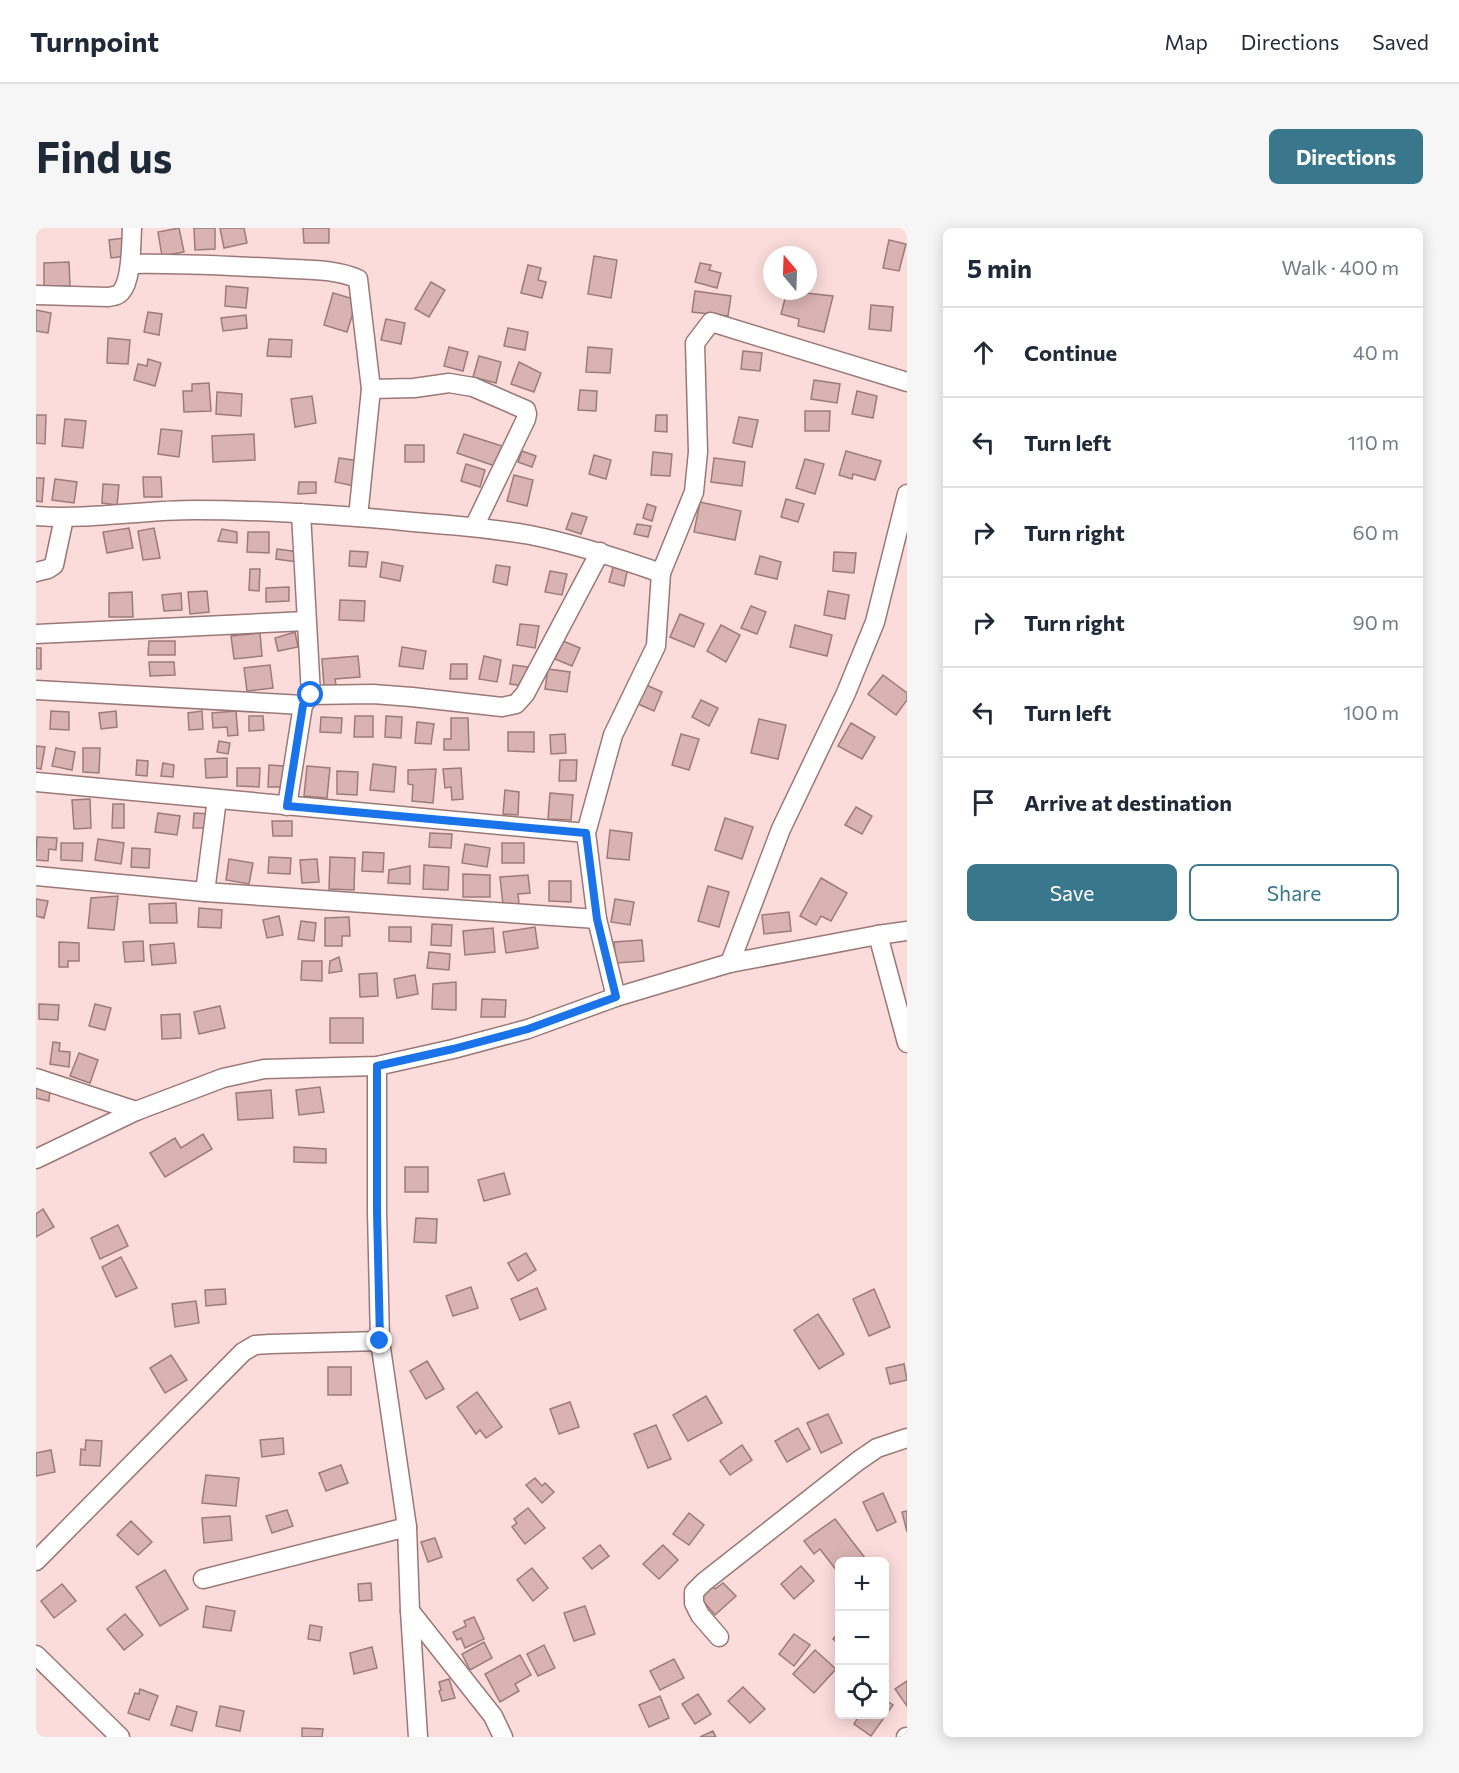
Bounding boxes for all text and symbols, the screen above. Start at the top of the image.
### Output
text: Turnpoint [30,24,159,58]
text: Map [1165,29,1208,54]
text: Directions [1241,29,1339,54]
text: Saved [1372,29,1429,54]
button: Directions [1269,129,1423,184]
text: Find us [36,130,172,182]
north arrow [763,246,817,300]
text: 5 min [967,252,1032,283]
text: Walk · 400 m [1282,255,1399,279]
icon: ahead [967,336,1000,369]
text: Continue [1024,339,1117,366]
text: 40 m [1353,340,1399,364]
icon: left [967,426,1000,459]
text: Turn left [1024,429,1111,456]
text: 110 m [1348,430,1399,454]
icon: right [967,516,1000,549]
text: Turn right [1024,519,1125,546]
text: 60 m [1353,520,1399,544]
icon: right [967,606,1000,639]
text: Turn right [1024,609,1125,636]
text: 90 m [1353,610,1399,634]
route start [297,681,323,707]
icon: left [967,696,1000,729]
text: Turn left [1024,699,1111,726]
text: 100 m [1343,700,1399,724]
icon: arrive [967,786,1000,819]
text: Arrive at destination [1024,789,1232,816]
button: Save [967,864,1177,921]
button: Share [1189,864,1399,921]
route end [366,1327,392,1353]
map controls [835,1557,889,1719]
button: + [835,1557,889,1611]
button: − [835,1611,889,1665]
button: locate [835,1665,889,1719]

